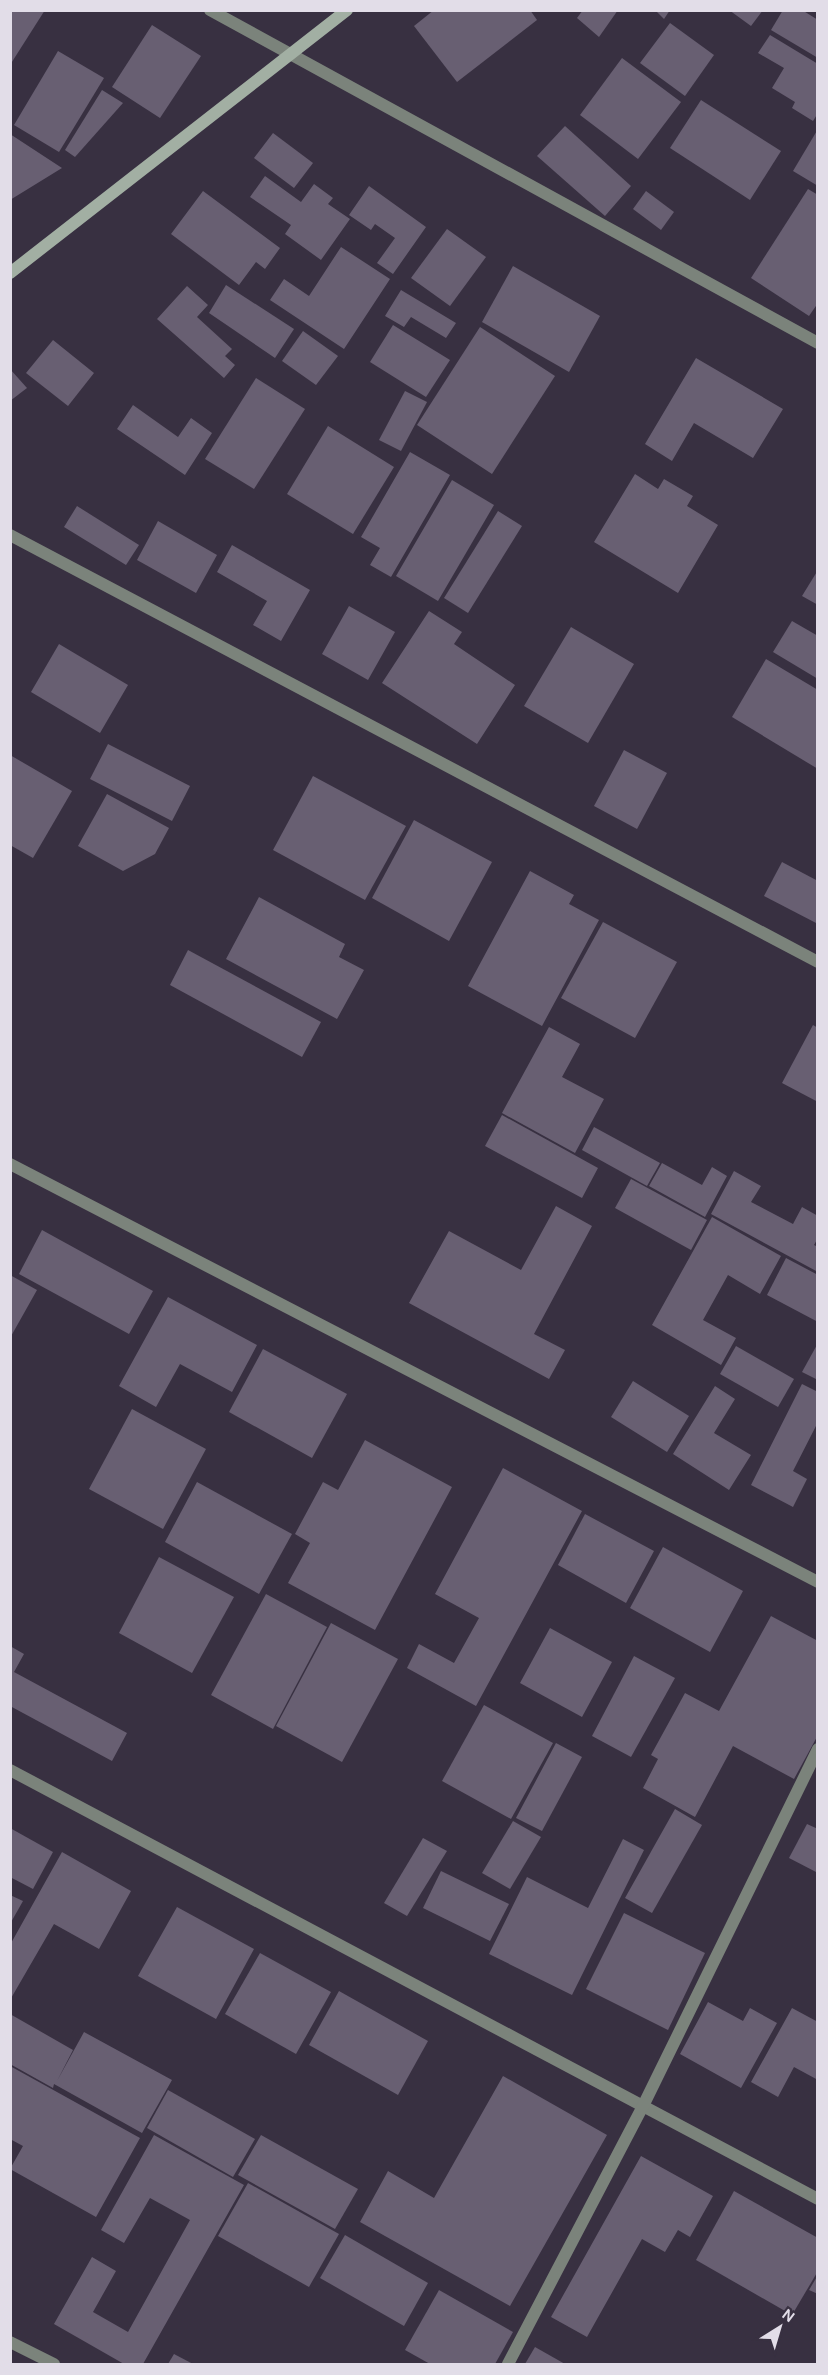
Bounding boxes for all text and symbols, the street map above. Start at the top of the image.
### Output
north arrow [750,2297,810,2357]
text: N [778,2304,799,2326]

